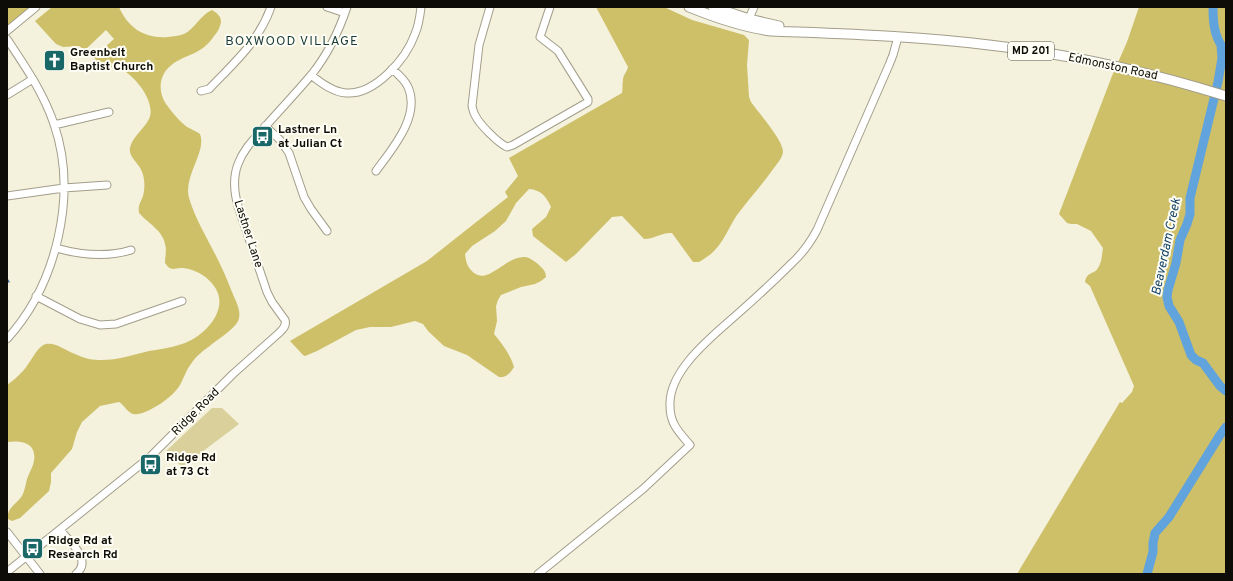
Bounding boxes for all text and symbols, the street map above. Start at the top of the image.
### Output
district label: BOXWOOD VILLAGE [225,34,359,50]
road number: MD 201 [1008,42,1054,60]
place label: Greenbelt Baptist Church [70,45,153,75]
church icon: Greenbelt Baptist Church [42,47,68,73]
street label: Edmonston Road [1067,50,1159,84]
place label: Lastner Ln at Julian Ct [278,122,342,152]
bus stop icon: Lastner Ln at Julian Ct [249,124,275,150]
water label: Beaverdam Creek [1149,196,1185,297]
street label: Lastner Lane [230,198,266,270]
street label: Ridge Road [169,385,223,439]
place label: Ridge Rd at 73 Ct [166,450,216,480]
bus stop icon: Ridge Rd at 73 Ct [138,452,164,478]
place label: Ridge Rd at Research Rd [48,533,118,563]
bus stop icon: Ridge Rd at Research Rd [19,535,45,561]

